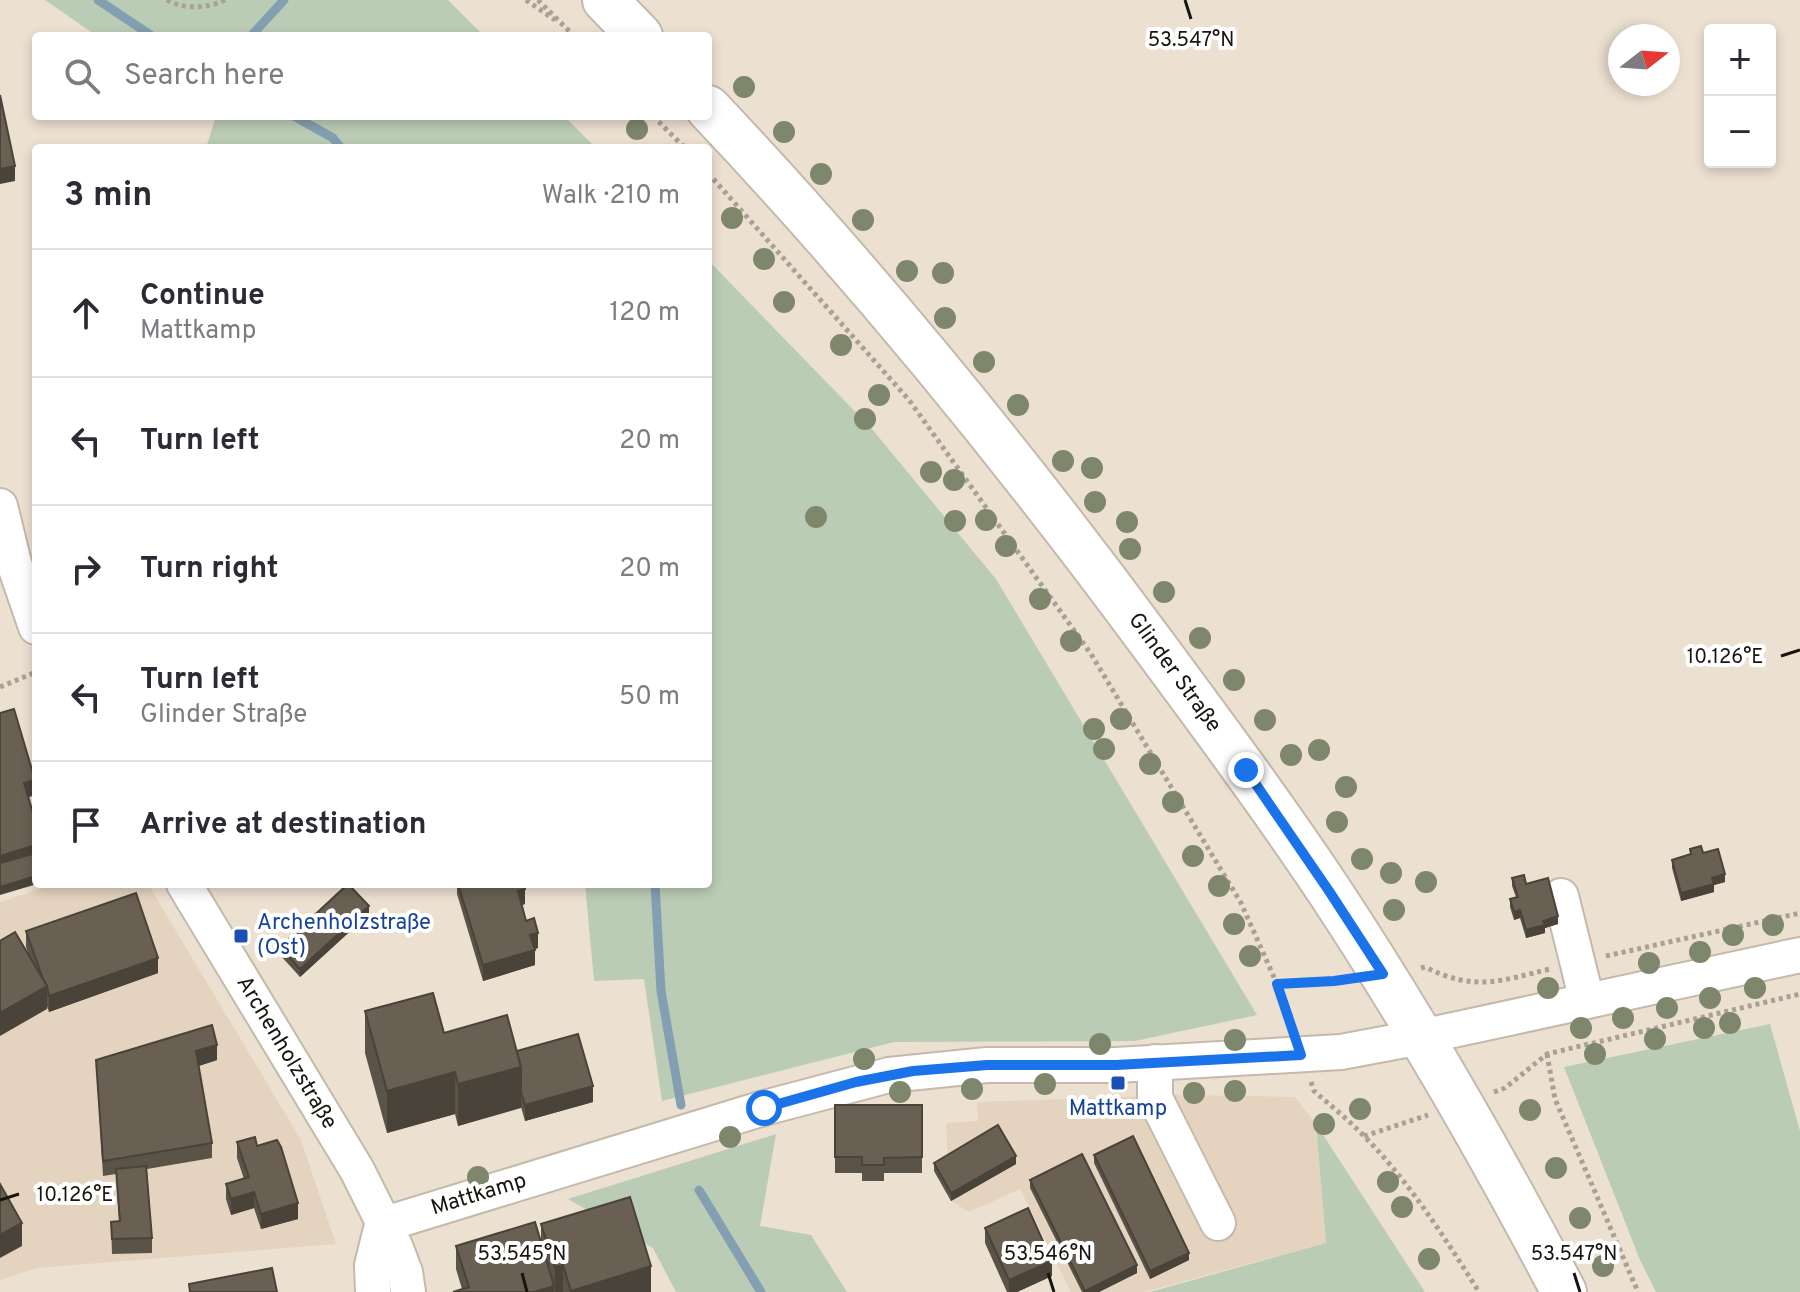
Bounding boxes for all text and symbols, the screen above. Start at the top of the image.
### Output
north arrow [1608,24,1680,96]
map controls [1704,24,1776,168]
button: + [1704,24,1776,96]
text: 53.547°N [1148,28,1234,54]
search box [32,32,712,120]
icon: search [60,54,104,98]
text: Search here [124,58,284,95]
button: − [1704,96,1776,168]
text: 3 min [64,175,152,218]
text: Walk · 210 m [542,180,680,213]
text: Continue [140,278,265,315]
icon: ahead [64,291,108,335]
text: 120 m [610,297,680,330]
text: Mattkamp [140,315,256,348]
icon: left [64,419,108,463]
text: Turn left [140,423,260,460]
text: 20 m [619,425,680,458]
icon: right [64,547,108,591]
text: Turn right [140,551,278,588]
text: 20 m [619,553,680,586]
street label: Glinder Straße [1122,608,1226,738]
text: 10.126°E [1687,645,1763,671]
text: Turn left [140,662,260,699]
icon: left [64,675,108,719]
text: 50 m [619,681,680,714]
text: Glinder Straße [140,699,307,732]
route end [1228,752,1264,788]
icon: arrive [64,803,108,847]
text: Arrive at destination [140,807,426,844]
place label: Archenholzstraße (Ost) [257,910,431,962]
marker: Archenholzstraße (Ost) [232,927,250,945]
street label: Archenholzstraße [230,971,342,1135]
marker: Mattkamp [1109,1074,1127,1092]
route start [746,1090,782,1126]
place label: Mattkamp [1069,1096,1167,1123]
street label: Mattkamp [428,1168,530,1222]
text: 10.126°E [37,1183,113,1209]
text: 53.545°N [478,1242,566,1268]
text: 53.546°N [1004,1242,1092,1268]
text: 53.547°N [1531,1242,1617,1268]

